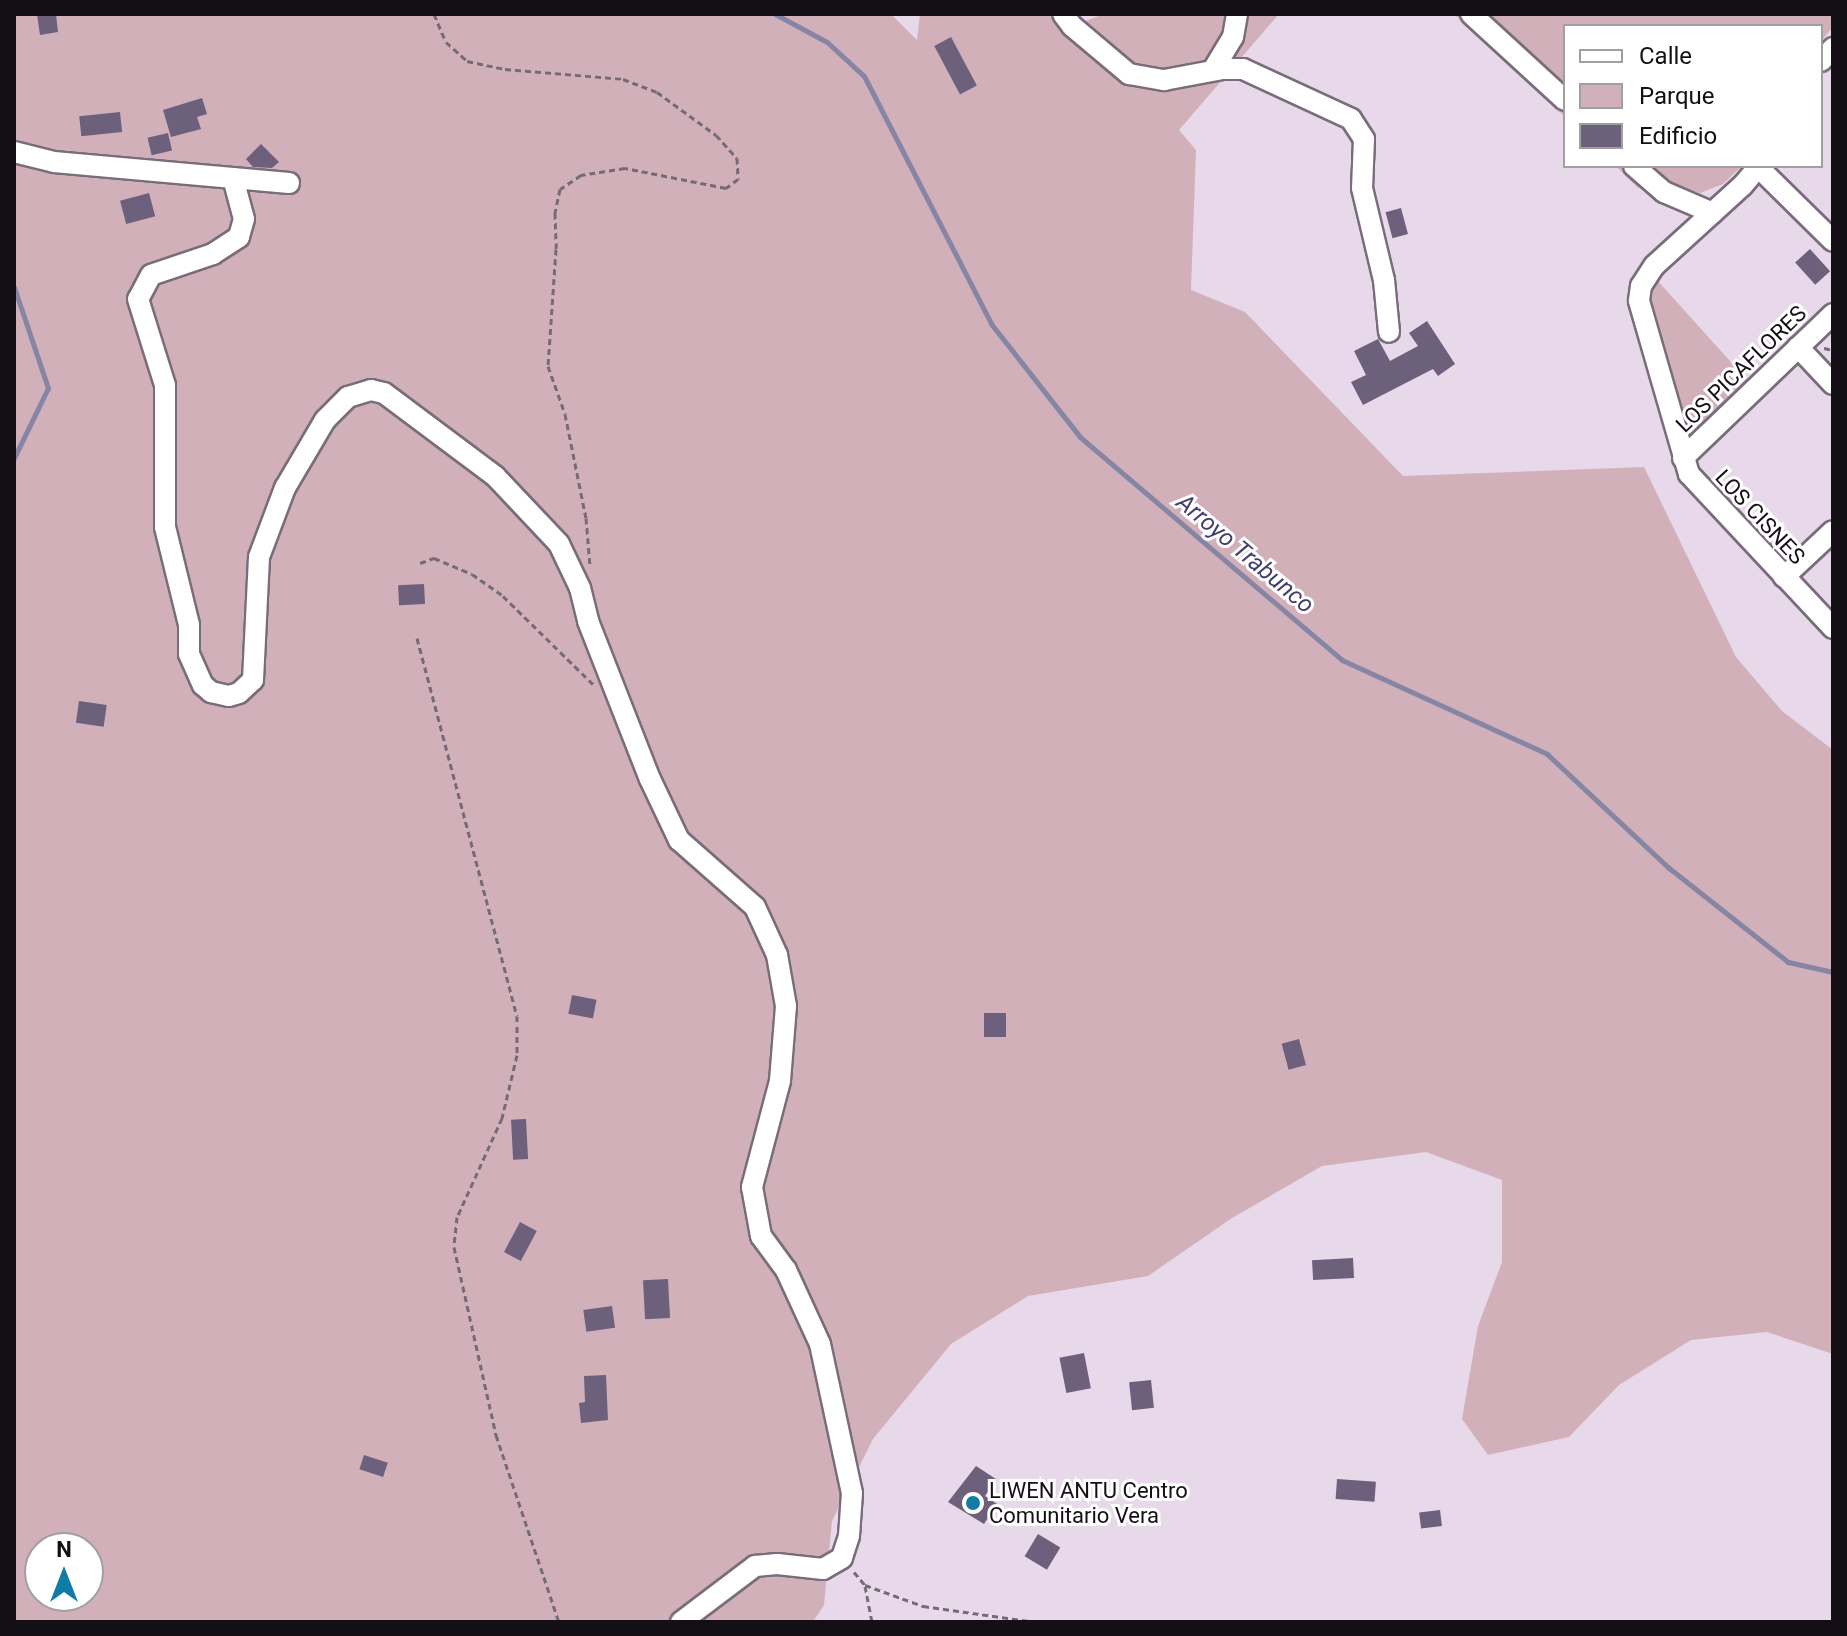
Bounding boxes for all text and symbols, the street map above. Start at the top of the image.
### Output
legend [1563,24,1823,168]
text: Calle [1639,42,1692,70]
text: Parque [1639,82,1715,110]
text: Edificio [1639,122,1717,150]
street label: LOS PICAFLORES [1670,300,1812,438]
street label: LOS CISNES [1710,464,1810,570]
water label: Arroyo Trabunco [1170,488,1320,620]
place label: LIWEN ANTU Centro Comunitario Vera [989,1477,1188,1528]
marker: LIWEN ANTU Centro Comunitario Vera [964,1494,982,1512]
north arrow [24,1532,104,1612]
text: N [56,1537,72,1562]

